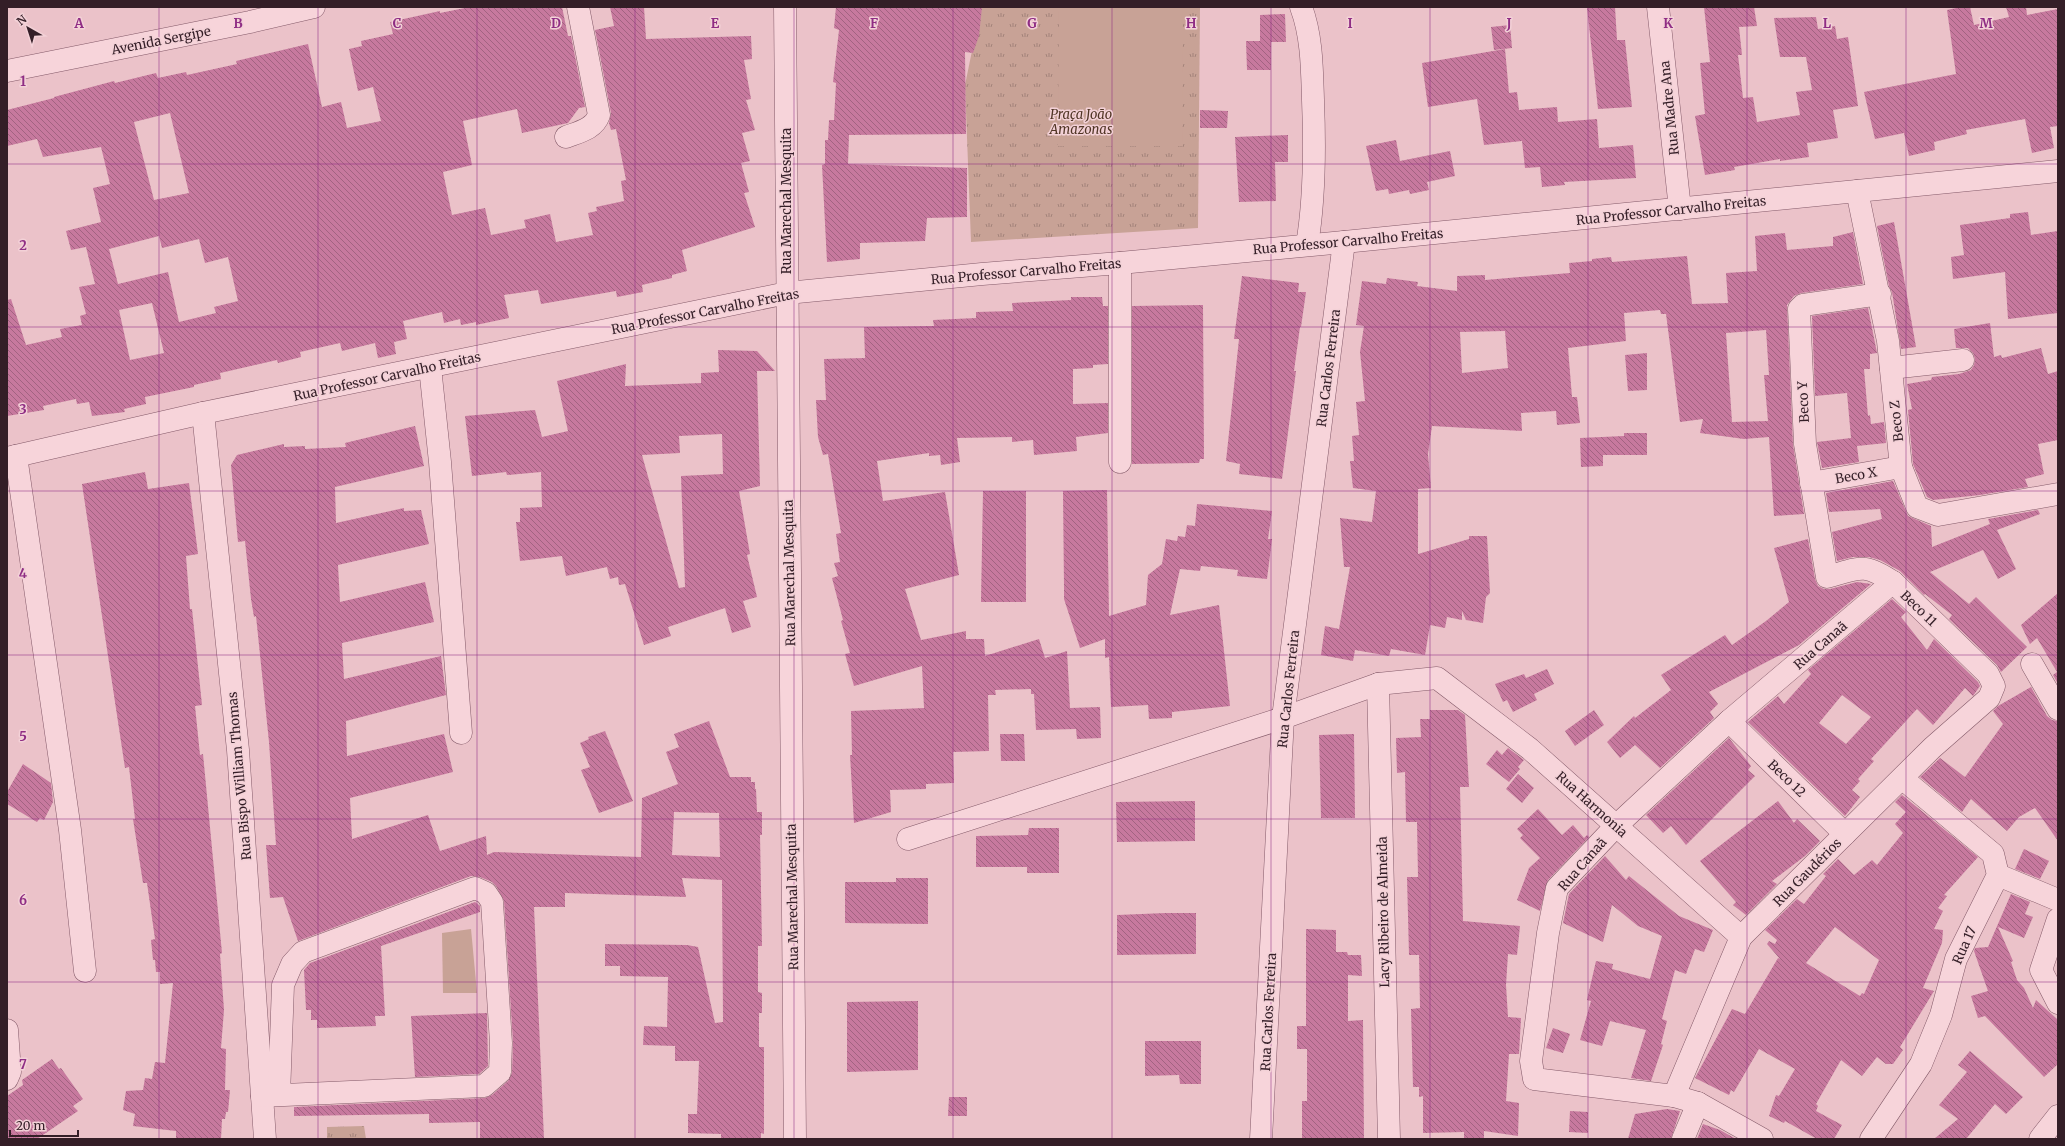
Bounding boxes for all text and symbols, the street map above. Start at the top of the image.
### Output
north arrow [8,8,48,48]
text: N [14,12,30,28]
text: A [73,15,84,32]
text: B [233,15,243,32]
text: C [393,15,402,32]
text: D [551,15,561,32]
text: E [711,15,720,32]
text: F [870,15,878,32]
text: G [1027,15,1037,32]
text: H [1186,15,1197,32]
text: I [1347,15,1353,32]
text: J [1505,15,1512,32]
text: K [1663,15,1673,32]
text: L [1823,15,1832,32]
text: M [1979,15,1993,32]
street label: Avenida Sergipe [109,23,212,59]
street label: Rua Madre Ana [1656,60,1683,156]
text: 1 [20,73,26,90]
park label: Praça João Amazonas [1049,106,1113,138]
street label: Rua Marechal Mesquita [778,128,795,274]
street label: Rua Professor Carvalho Freitas [1575,192,1767,229]
street label: Rua Professor Carvalho Freitas [1252,225,1444,258]
text: 2 [19,237,27,254]
street label: Rua Professor Carvalho Freitas [930,255,1122,288]
street label: Rua Professor Carvalho Freitas [610,285,800,338]
street label: Rua Carlos Ferreira [1313,308,1344,428]
street label: Rua Professor Carvalho Freitas [292,348,482,405]
street label: Beco Y [1794,380,1813,423]
street label: Beco Z [1886,399,1907,443]
text: 3 [19,401,27,418]
street label: Beco X [1834,463,1879,488]
street label: Rua Marechal Mesquita [780,500,799,646]
text: 4 [19,565,28,582]
street label: Beco 11 [1897,587,1941,630]
street label: Rua Canaã [1790,618,1851,673]
street label: Rua Carlos Ferreira [1274,629,1303,749]
street label: Rua Bispo William Thomas [224,691,255,861]
text: 5 [19,728,27,745]
street label: Beco 12 [1764,756,1810,801]
street label: Rua Harmonia [1552,768,1631,841]
street label: Rua Marechal Mesquita [783,824,802,970]
street label: Rua Canaã [1555,834,1610,895]
street label: Rua Gaudérios [1770,835,1845,910]
street label: Lacy Ribeiro de Almeida [1374,836,1393,988]
text: 6 [19,892,27,909]
street label: Rua 17 [1949,923,1981,967]
street label: Rua Carlos Ferreira [1257,952,1280,1072]
text: 7 [19,1056,27,1073]
scale bar [10,1112,78,1138]
text: 20 m [16,1118,45,1133]

